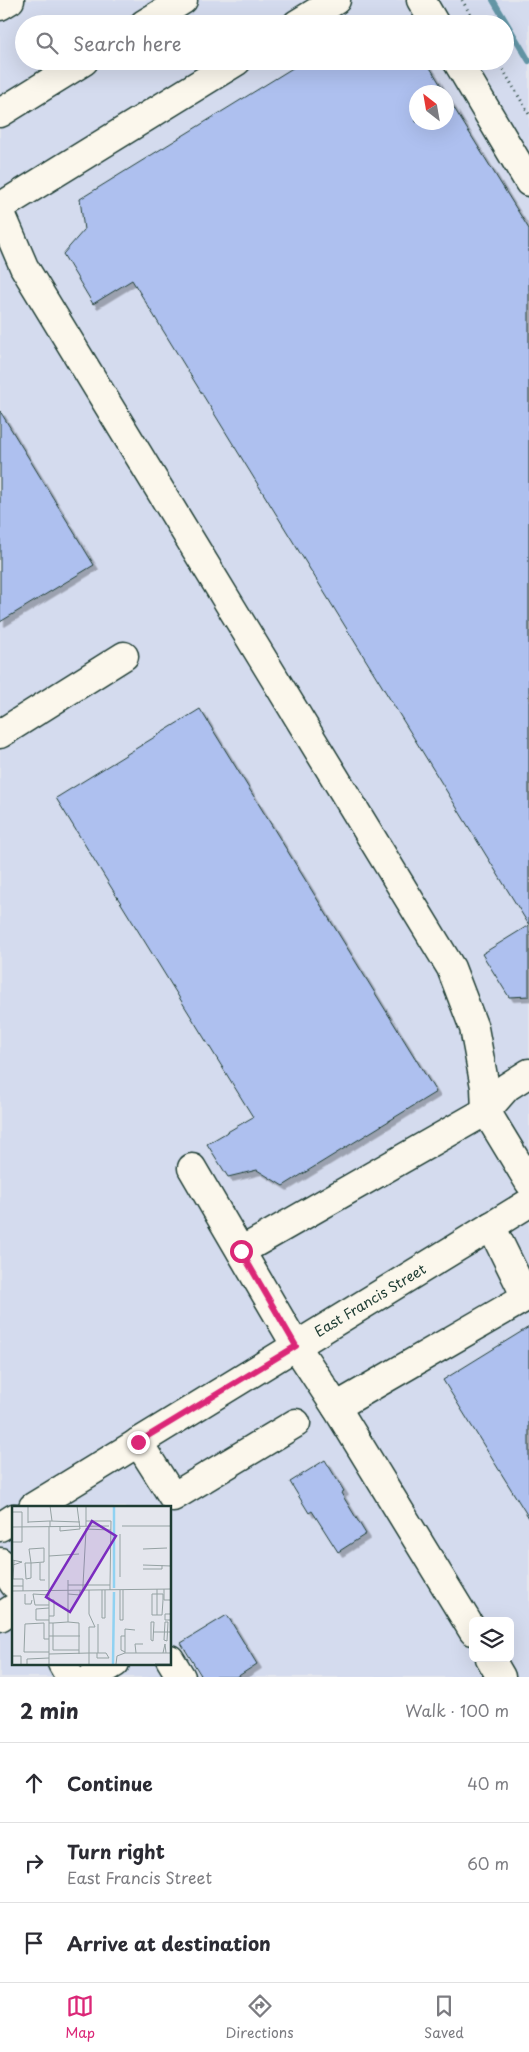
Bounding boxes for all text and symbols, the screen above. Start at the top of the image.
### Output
search box [15,15,514,70]
icon: search [33,29,61,57]
text: Search here [73,29,182,57]
north arrow [409,85,454,130]
route start [230,1240,253,1263]
street label: East Francis Street [310,1258,430,1342]
route end [127,1431,150,1454]
inset map [12,1506,171,1664]
map controls [469,1617,514,1662]
button: layers [469,1617,514,1662]
text: 2 min [20,1694,79,1726]
text: Walk · 100 m [405,1698,509,1722]
icon: ahead [20,1769,48,1797]
text: Continue [67,1769,153,1797]
text: 40 m [467,1771,509,1795]
text: Turn right [67,1837,165,1865]
icon: right [20,1849,48,1877]
text: 60 m [467,1851,509,1875]
text: East Francis Street [67,1865,212,1889]
icon: arrive [20,1929,48,1957]
text: Arrive at destination [67,1929,271,1957]
tab: Map [65,1992,95,2043]
tab: Directions [226,1992,294,2043]
tab: Saved [424,1992,464,2043]

